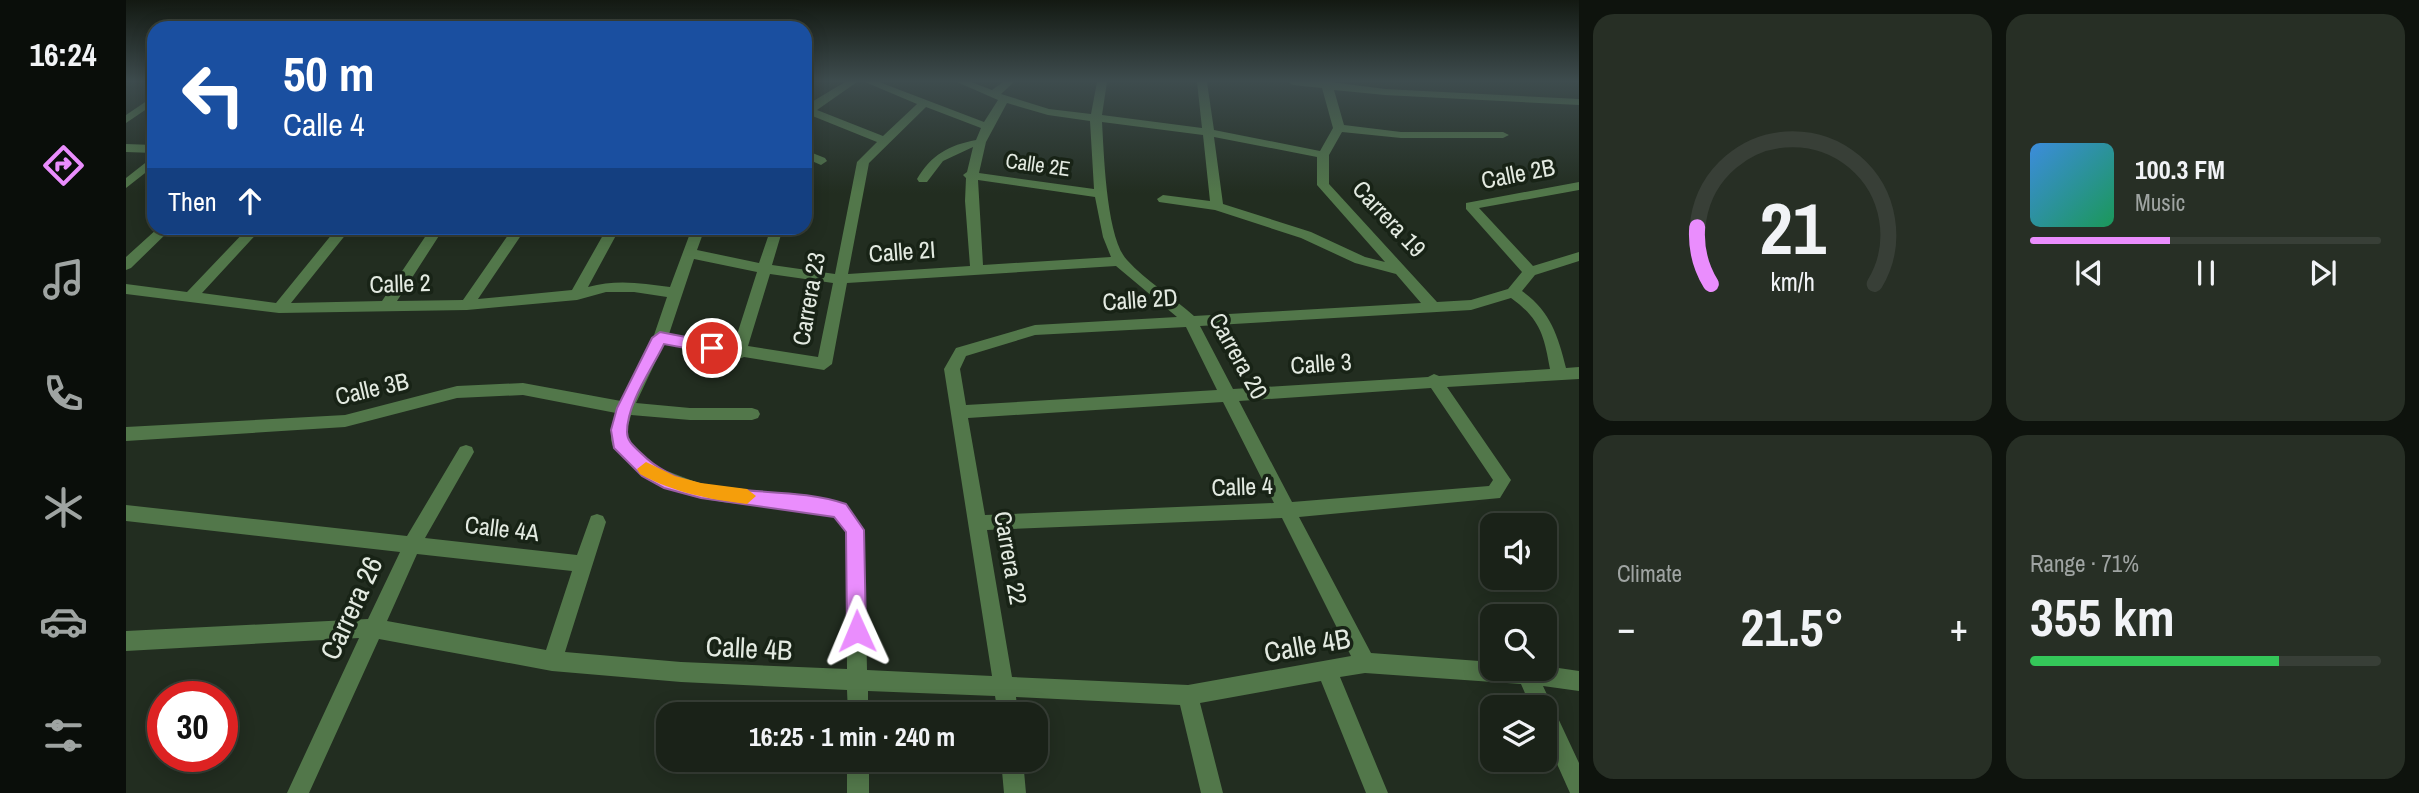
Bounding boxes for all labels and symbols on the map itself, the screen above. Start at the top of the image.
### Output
street label: Calle 2E [1004,146,1072,183]
street label: Calle 2B [1478,150,1557,196]
street label: Carrera 19 [1346,173,1434,264]
street label: Calle 2I [868,233,936,269]
street label: Carrera 23 [784,250,832,348]
street label: Calle 2 [369,266,431,300]
street label: Calle 2D [1101,280,1179,318]
street label: Carrera 20 [1202,307,1276,404]
pin [682,318,742,378]
street label: Calle 3 [1289,345,1353,381]
street label: Calle 3B [332,364,412,412]
street label: Calle 4 [1211,469,1273,503]
street label: Calle 4A [463,508,542,549]
street label: Carrera 22 [987,509,1035,607]
street label: Carrera 26 [311,550,391,666]
position arrow [820,594,894,668]
street label: Calle 4B [1261,619,1353,671]
street label: Calle 4B [705,627,793,669]
speed limit sign: 30 [147,681,238,772]

